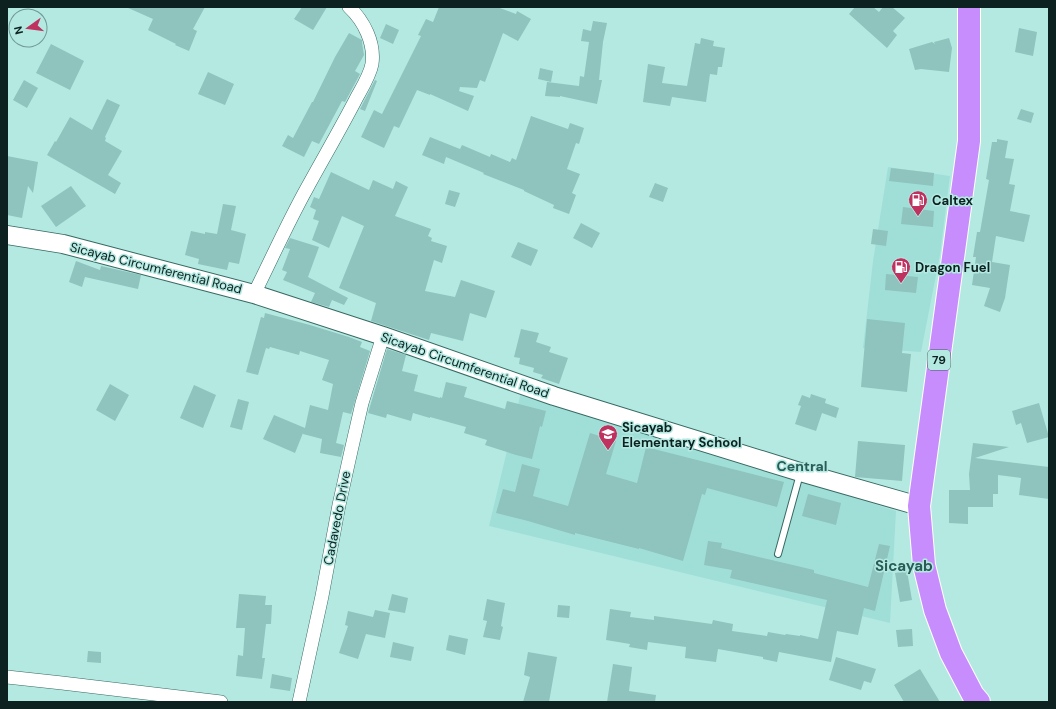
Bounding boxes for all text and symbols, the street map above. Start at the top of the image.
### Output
north arrow [8,8,48,48]
text: N [11,25,26,36]
fuel station icon: Caltex [907,189,929,217]
place label: Caltex [932,192,974,209]
street label: Sicayab Circumferential Road [68,238,244,298]
fuel station icon: Dragon Fuel [890,256,912,284]
place label: Dragon Fuel [915,259,990,276]
street label: Sicayab Circumferential Road [379,328,551,402]
road number: 79 [928,350,950,370]
place label: Sicayab Elementary School [622,419,742,451]
school or university icon: Sicayab Elementary School [597,423,619,451]
district label: Central [776,457,828,475]
street label: Cadavedo Drive [320,470,354,566]
district label: Sicayab [875,556,933,576]

